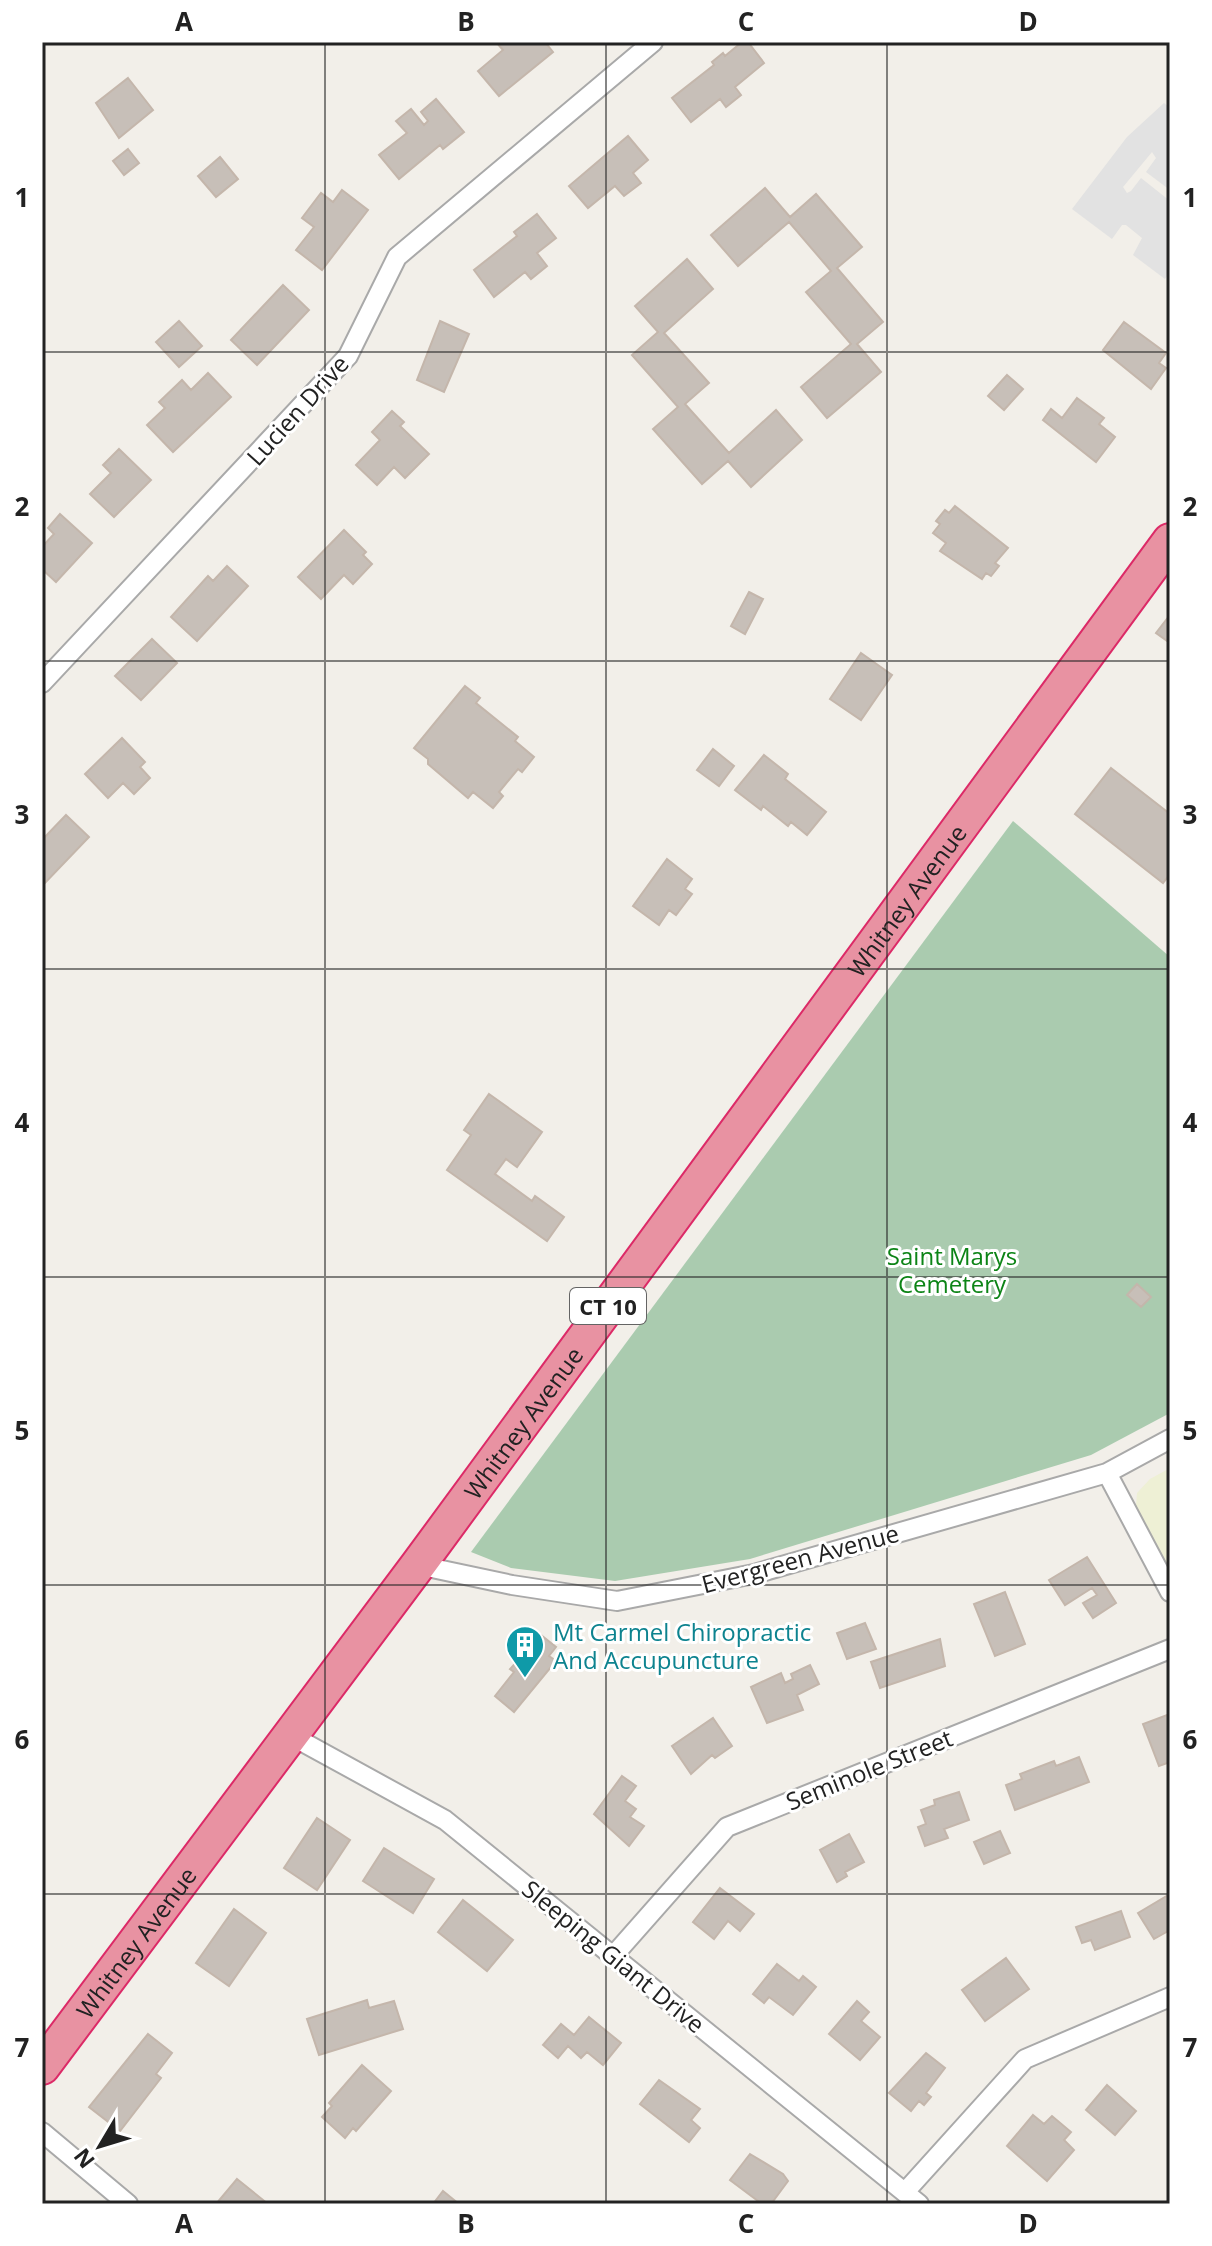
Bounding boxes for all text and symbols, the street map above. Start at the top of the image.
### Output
text: A [175,3,193,39]
text: B [457,3,475,39]
text: C [738,3,754,39]
text: D [1018,3,1038,39]
text: 1 [15,179,29,215]
text: 1 [1183,179,1197,215]
street label: Lucien Drive [239,348,355,472]
text: 2 [15,488,30,524]
text: 2 [1183,488,1198,524]
text: 3 [15,796,29,832]
text: 3 [1183,796,1197,832]
street label: Whitney Avenue [839,817,973,983]
text: 4 [15,1104,30,1140]
text: 4 [1183,1104,1198,1140]
park label: Saint Marys Cemetery [887,1239,1017,1300]
road number: CT 10 [570,1288,646,1324]
street label: Whitney Avenue [456,1340,590,1505]
text: 5 [15,1412,29,1448]
text: 5 [1183,1412,1197,1448]
street label: Evergreen Avenue [698,1516,902,1600]
place label: Mt Carmel Chiropractic And Accupuncture [553,1615,811,1676]
building icon: Mt Carmel Chiropractic And Accupuncture [504,1624,546,1679]
text: 6 [15,1721,30,1757]
street label: Seminole Street [781,1721,957,1817]
text: 6 [1183,1721,1198,1757]
street label: Whitney Avenue [68,1860,203,2025]
street label: Sleeping Giant Drive [516,1872,712,2040]
text: 7 [15,2029,30,2065]
text: 7 [1183,2029,1198,2065]
north arrow [60,2106,140,2186]
text: N [66,2143,101,2175]
text: A [175,2205,193,2241]
text: B [457,2205,475,2241]
text: C [738,2205,754,2241]
text: D [1018,2205,1038,2241]

